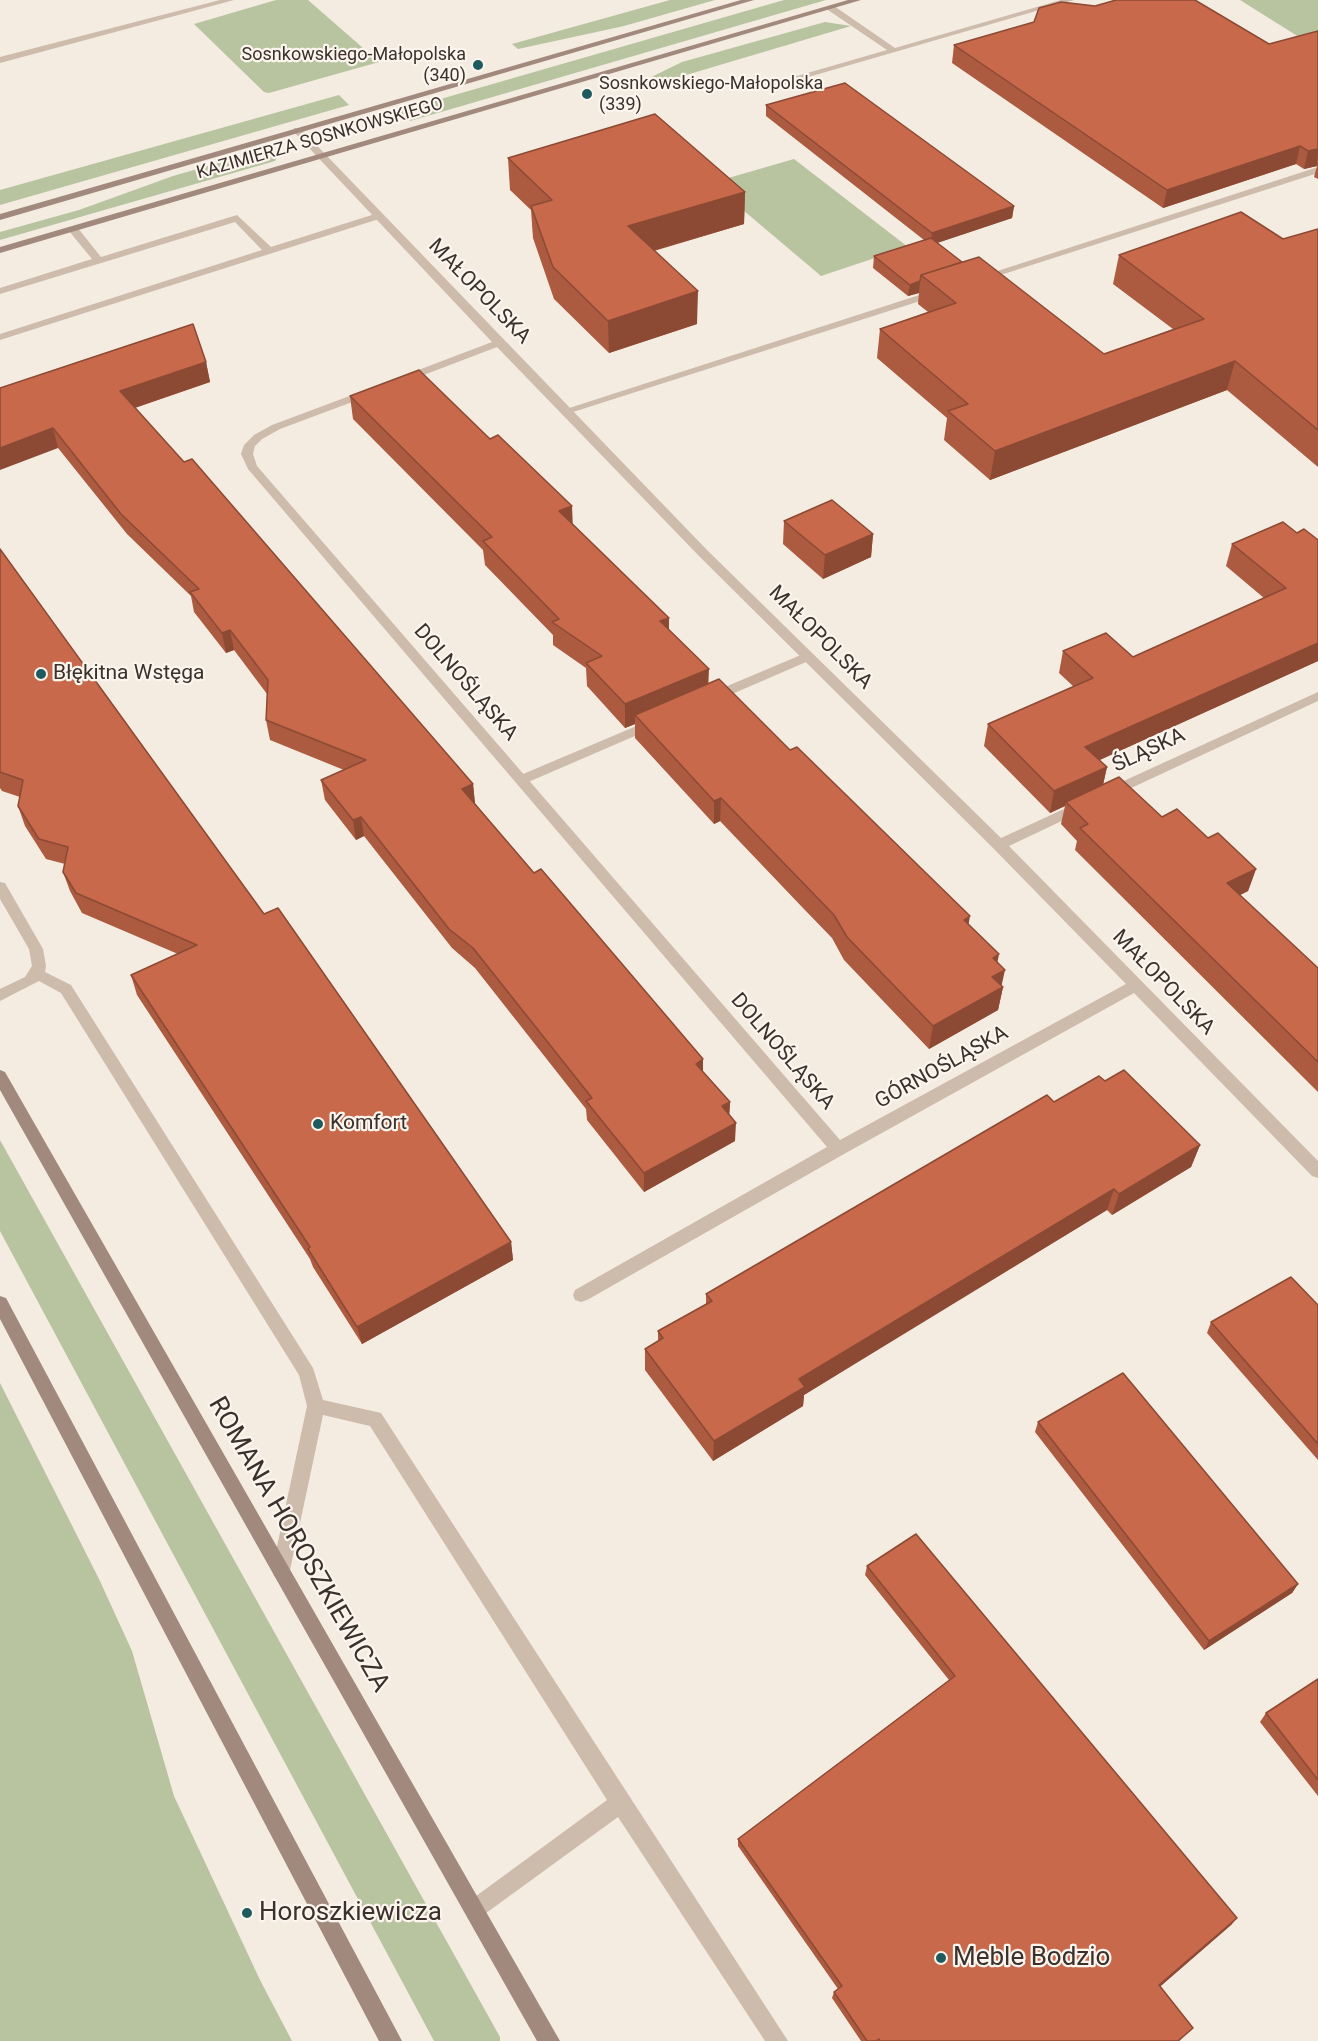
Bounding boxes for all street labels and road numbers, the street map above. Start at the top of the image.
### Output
street label: KAZIMIERZA SOSNKOWSKIEGO [194,93,446,185]
street label: MAŁOPOLSKA [423,234,535,350]
street label: MAŁOPOLSKA [763,581,877,695]
street label: DOLNOŚLĄSKA [408,620,522,746]
street label: ŚLĄSKA [1109,723,1189,779]
street label: MAŁOPOLSKA [1107,925,1219,1041]
street label: DOLNOŚLĄSKA [725,989,839,1115]
street label: GÓRNOŚLĄSKA [871,1021,1013,1115]
street label: ROMANA HOROSZKIEWICZA [201,1392,395,1698]

